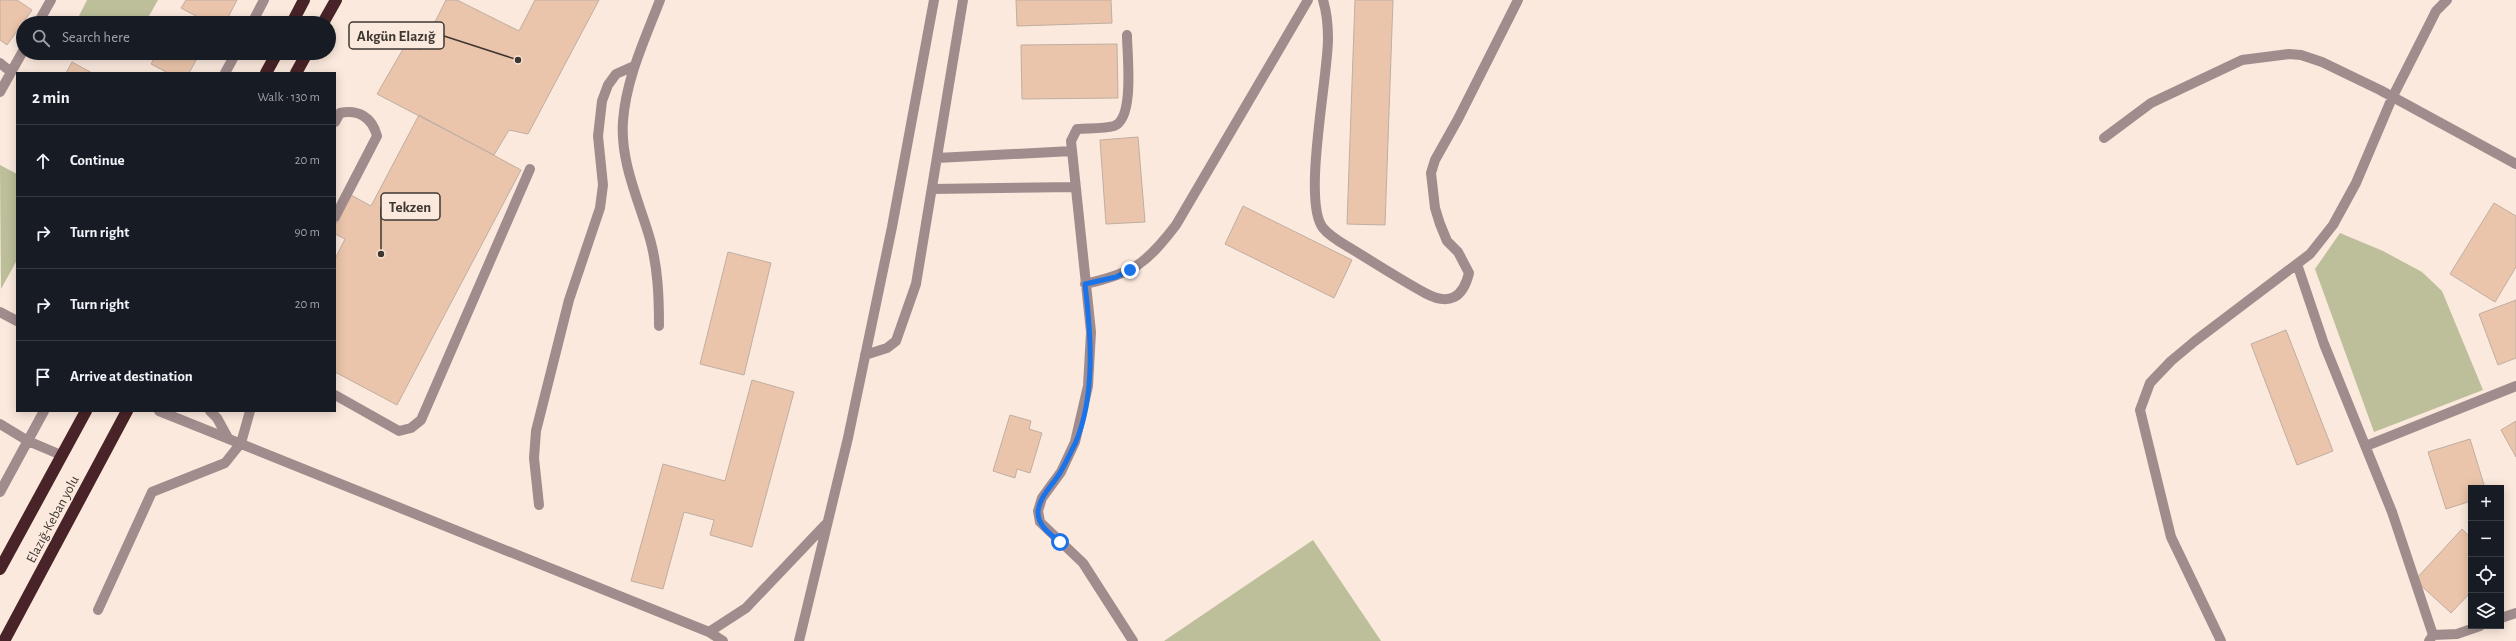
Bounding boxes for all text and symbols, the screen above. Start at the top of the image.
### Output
search box [16,16,336,60]
callout: Akgün Elazığ [349,22,444,49]
icon: search [30,27,52,49]
text: Akgün Elazığ [357,29,436,44]
text: Search here [62,30,130,45]
text: 2 min [32,89,70,106]
text: Walk · 130 m [257,91,320,104]
icon: ahead [32,150,54,172]
text: Continue [70,153,125,168]
text: 20 m [295,154,320,167]
callout: Tekzen [381,193,440,220]
text: Tekzen [389,200,431,215]
icon: right [32,222,54,244]
text: Turn right [70,225,129,240]
text: 90 m [294,226,320,239]
route end [1121,261,1139,279]
icon: right [32,294,54,316]
text: Turn right [70,297,129,312]
text: 20 m [295,298,320,311]
icon: arrive [32,366,54,388]
text: Arrive at destination [70,369,193,384]
street label: Elazığ-Keban yolu [24,474,82,565]
map controls [2468,485,2504,629]
button: + [2468,485,2504,521]
button: − [2468,521,2504,557]
route start [1051,533,1069,551]
button: locate [2468,557,2504,593]
button: layers [2468,593,2504,629]

